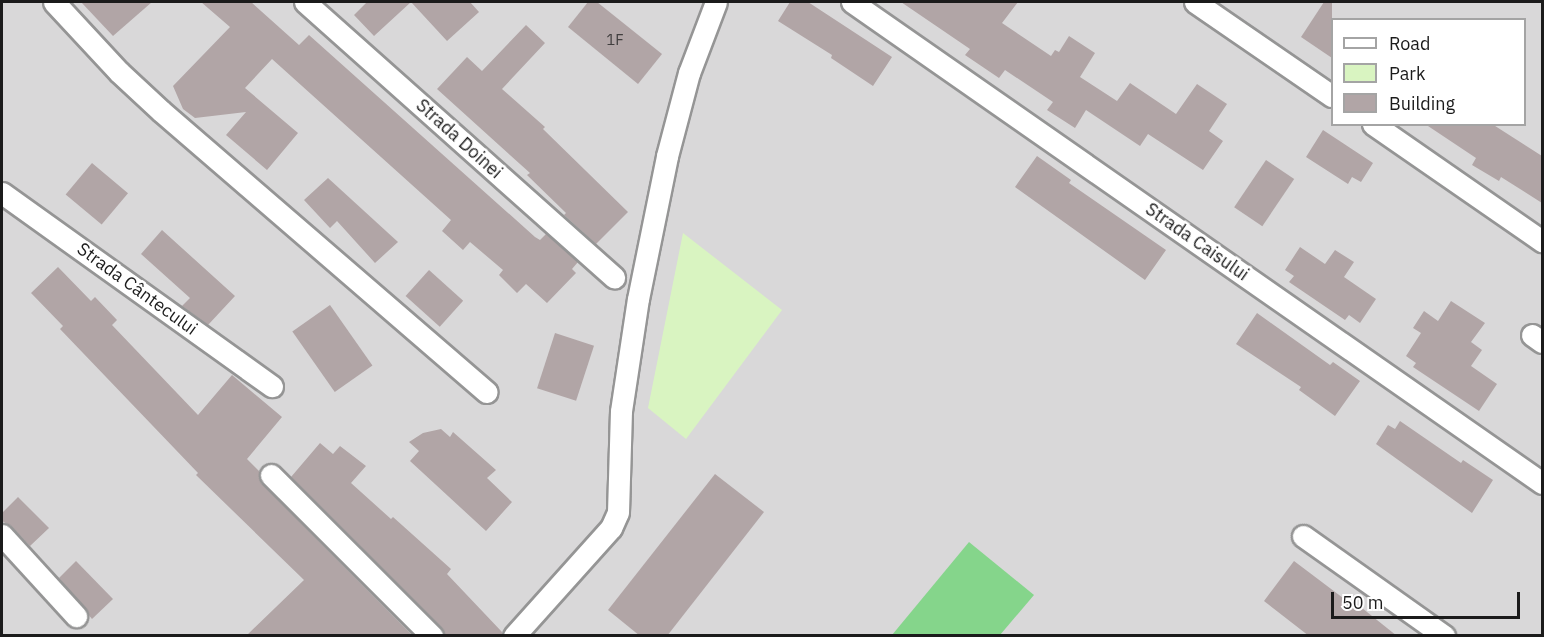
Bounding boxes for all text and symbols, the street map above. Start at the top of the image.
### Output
legend [1331,18,1526,126]
house number: 1F [606,31,624,49]
text: Road [1389,32,1430,55]
text: Park [1389,62,1425,85]
text: Building [1389,92,1455,115]
street label: Strada Doinei [411,95,507,183]
street label: Strada Caisului [1141,198,1253,286]
street label: Strada Cântecului [73,238,201,340]
scale bar [1334,580,1523,618]
text: 50 m [1342,591,1384,614]

